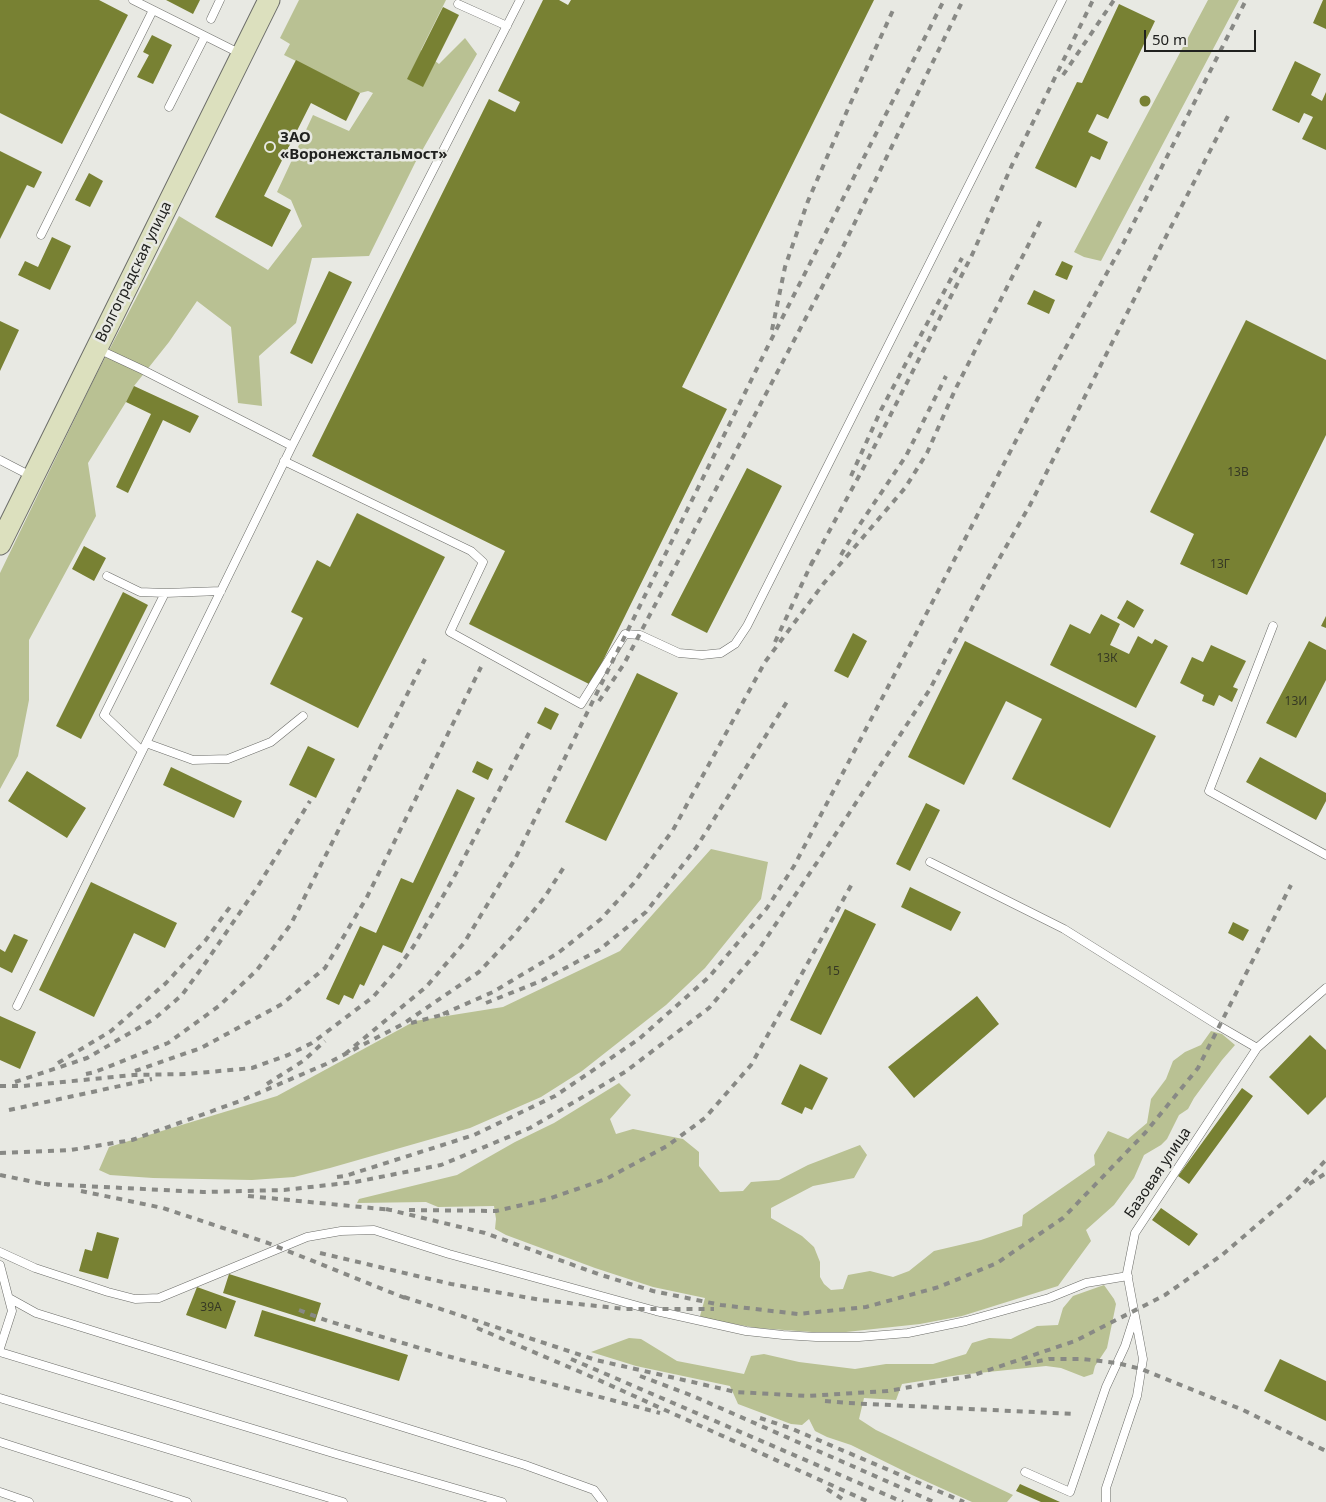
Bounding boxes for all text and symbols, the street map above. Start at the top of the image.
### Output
scale bar [1146,20,1258,52]
text: 50 m [1152,29,1187,49]
place label: ЗАО «Воронежстальмост» [280,129,447,164]
marker: ЗАО «Воронежстальмост» [264,141,276,153]
street label: Волгоградская улица [92,199,176,345]
house number: 13В [1227,466,1249,480]
house number: 13Г [1210,558,1230,572]
house number: 13К [1096,652,1118,666]
house number: 13И [1285,695,1307,709]
house number: 15 [826,965,840,979]
street label: Базовая улица [1121,1124,1195,1222]
house number: 39А [200,1301,222,1315]

